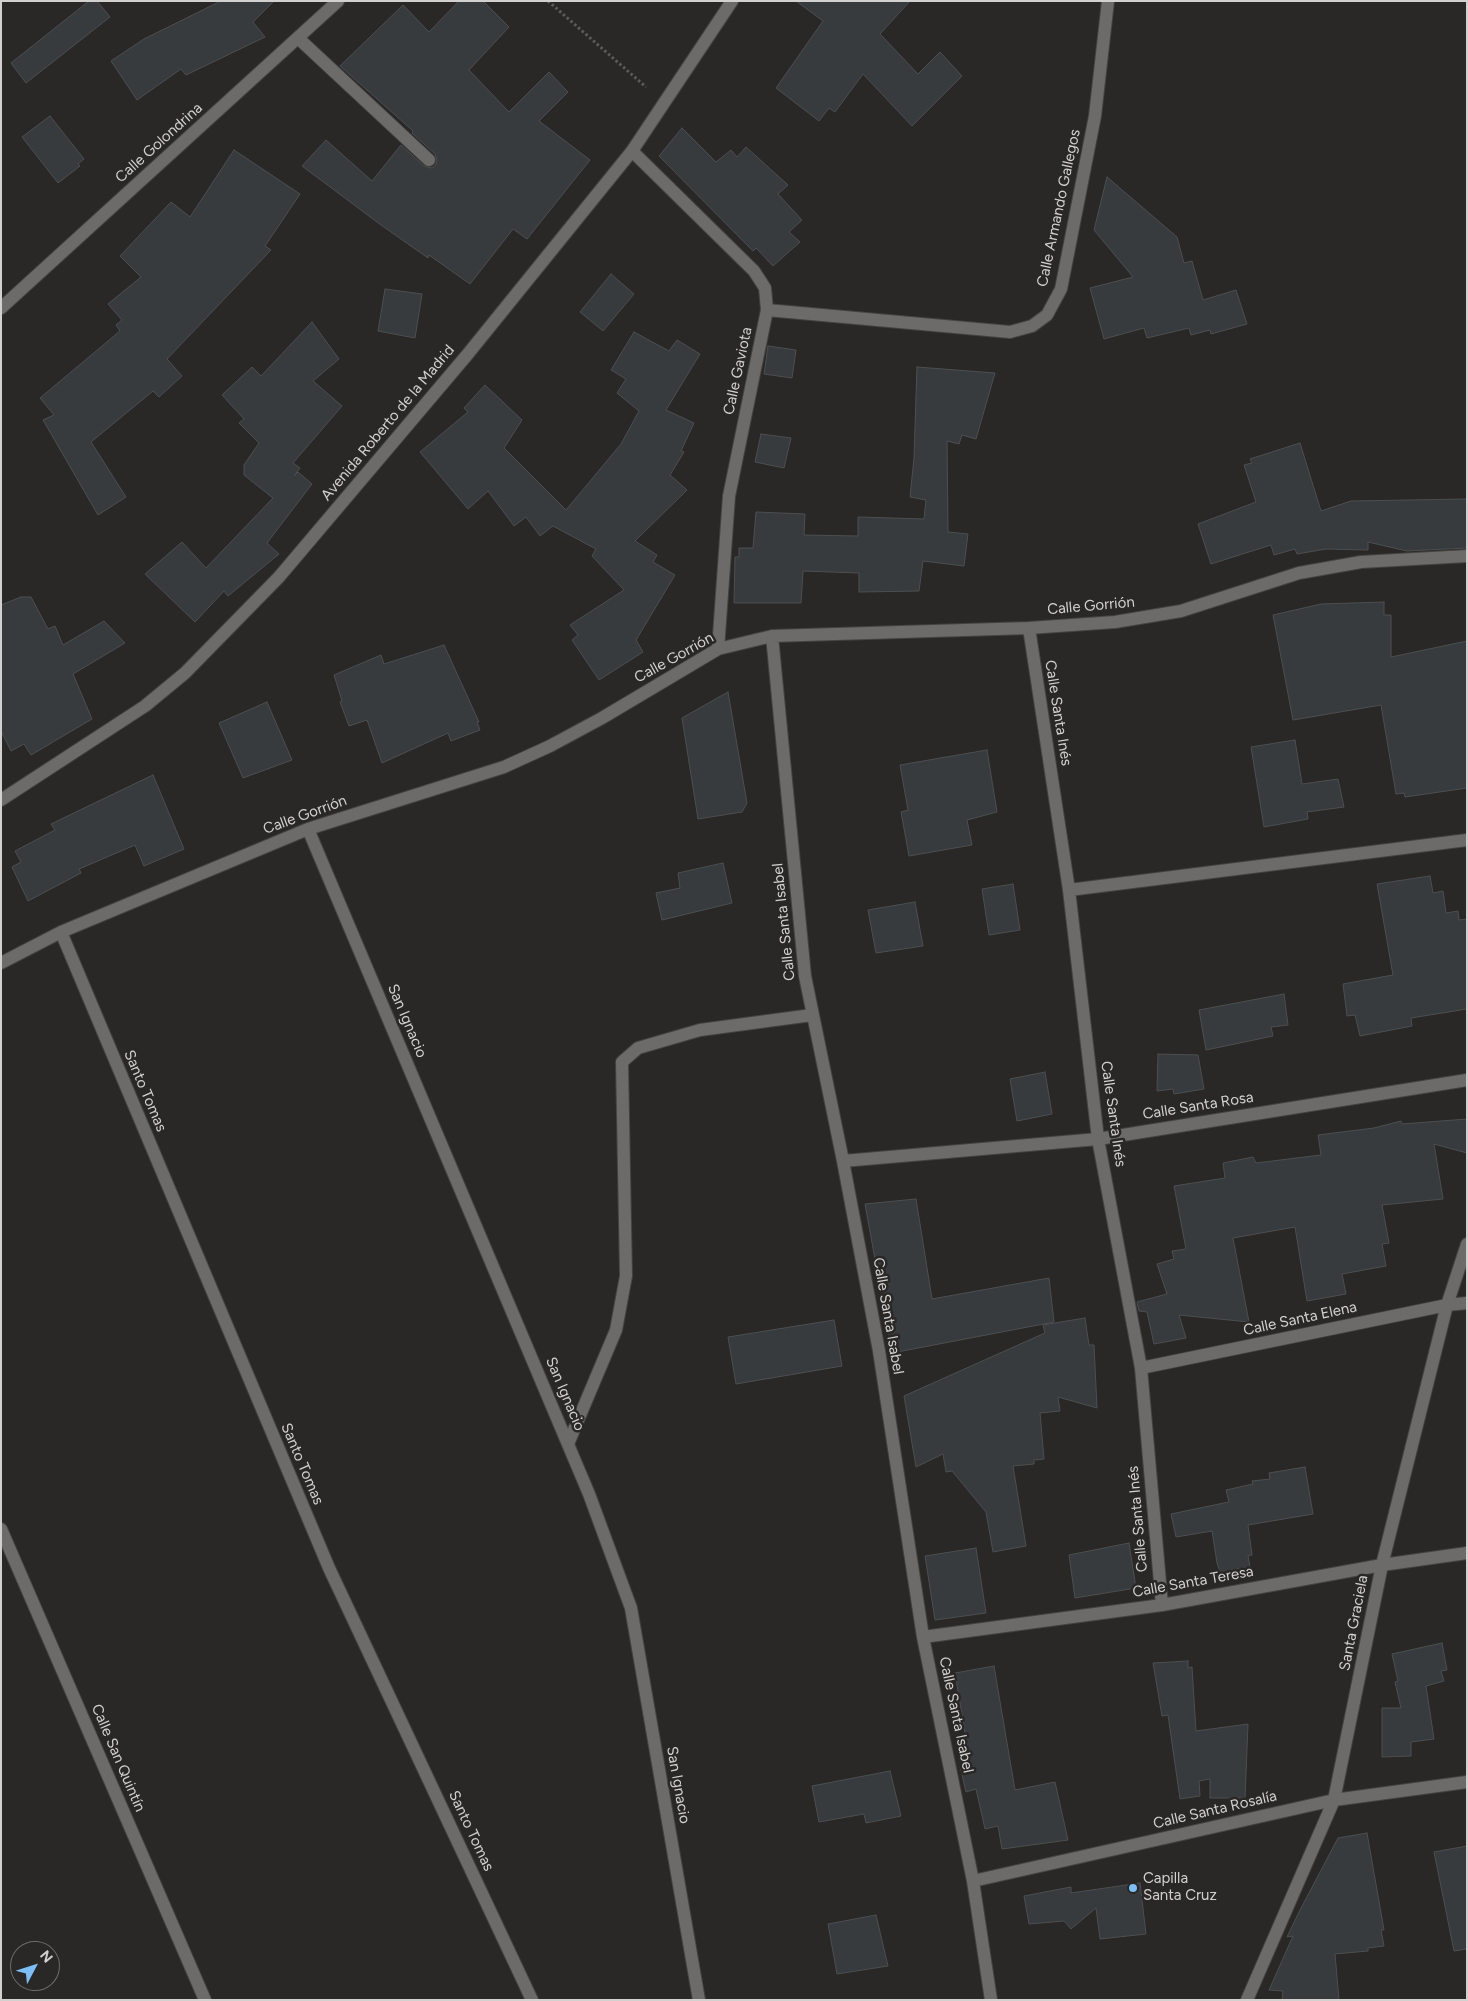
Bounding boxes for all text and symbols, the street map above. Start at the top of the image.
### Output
street label: Calle Golondrina [112,99,206,187]
street label: Calle Armando Gallegos [1034,128,1084,288]
street label: Calle Gaviota [720,326,756,416]
street label: Avenida Roberto de la Madrid [318,341,458,505]
street label: Calle Gorrión [1047,593,1135,619]
street label: Calle Gorrión [631,629,717,687]
street label: Calle Santa Inés [1041,659,1075,767]
street label: Calle Gorrión [261,792,349,838]
street label: Calle Santa Isabel [769,862,799,982]
street label: San Ignacio [383,982,431,1060]
street label: Santo Tomas [120,1048,170,1134]
street label: Calle Santa Inés [1097,1060,1129,1168]
street label: Calle Santa Rosa [1141,1088,1255,1124]
street label: Calle Santa Isabel [869,1256,907,1376]
street label: Calle Santa Elena [1242,1298,1358,1340]
street label: San Ignacio [541,1355,589,1433]
street label: Santo Tomas [277,1421,327,1507]
street label: Calle Santa Inés [1124,1465,1152,1573]
street label: Calle Santa Teresa [1131,1562,1255,1602]
street label: Santa Graciela [1336,1574,1372,1672]
street label: Calle Santa Isabel [935,1655,977,1775]
street label: Calle San Quintín [87,1701,149,1815]
street label: San Ignacio [662,1745,694,1825]
street label: Calle Santa Rosalía [1151,1787,1279,1833]
street label: Santo Tomas [445,1788,497,1874]
place label: Capilla Santa Cruz [1143,1870,1217,1905]
marker: Capilla Santa Cruz [1127,1882,1139,1894]
north arrow [10,1941,60,1991]
text: N [36,1947,56,1966]

